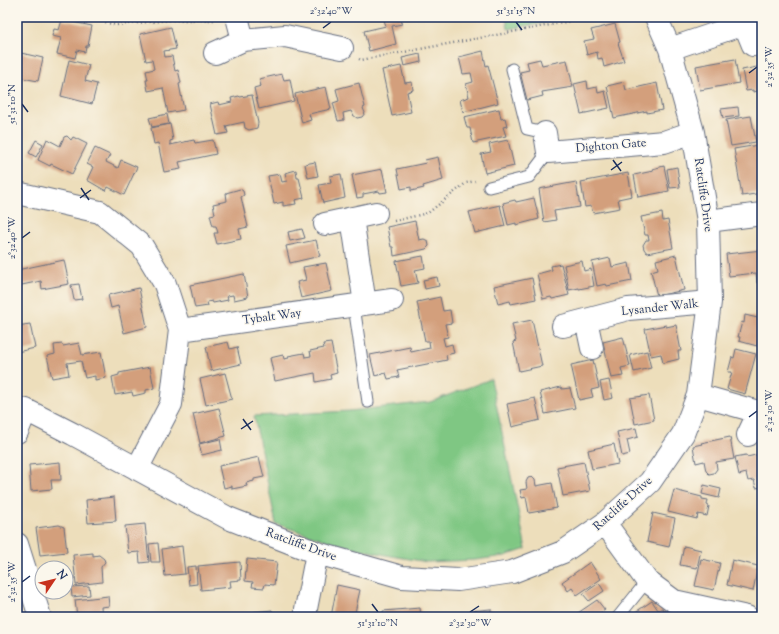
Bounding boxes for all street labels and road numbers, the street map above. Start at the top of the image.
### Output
street label: Dighton Gate [575,134,647,158]
street label: Ratcliffe Drive [689,157,717,233]
street label: Lysander Walk [620,295,700,321]
street label: Tybalt Way [241,304,303,330]
street label: Ratcliffe Drive [589,472,657,536]
street label: Ratcliffe Drive [263,524,339,566]

